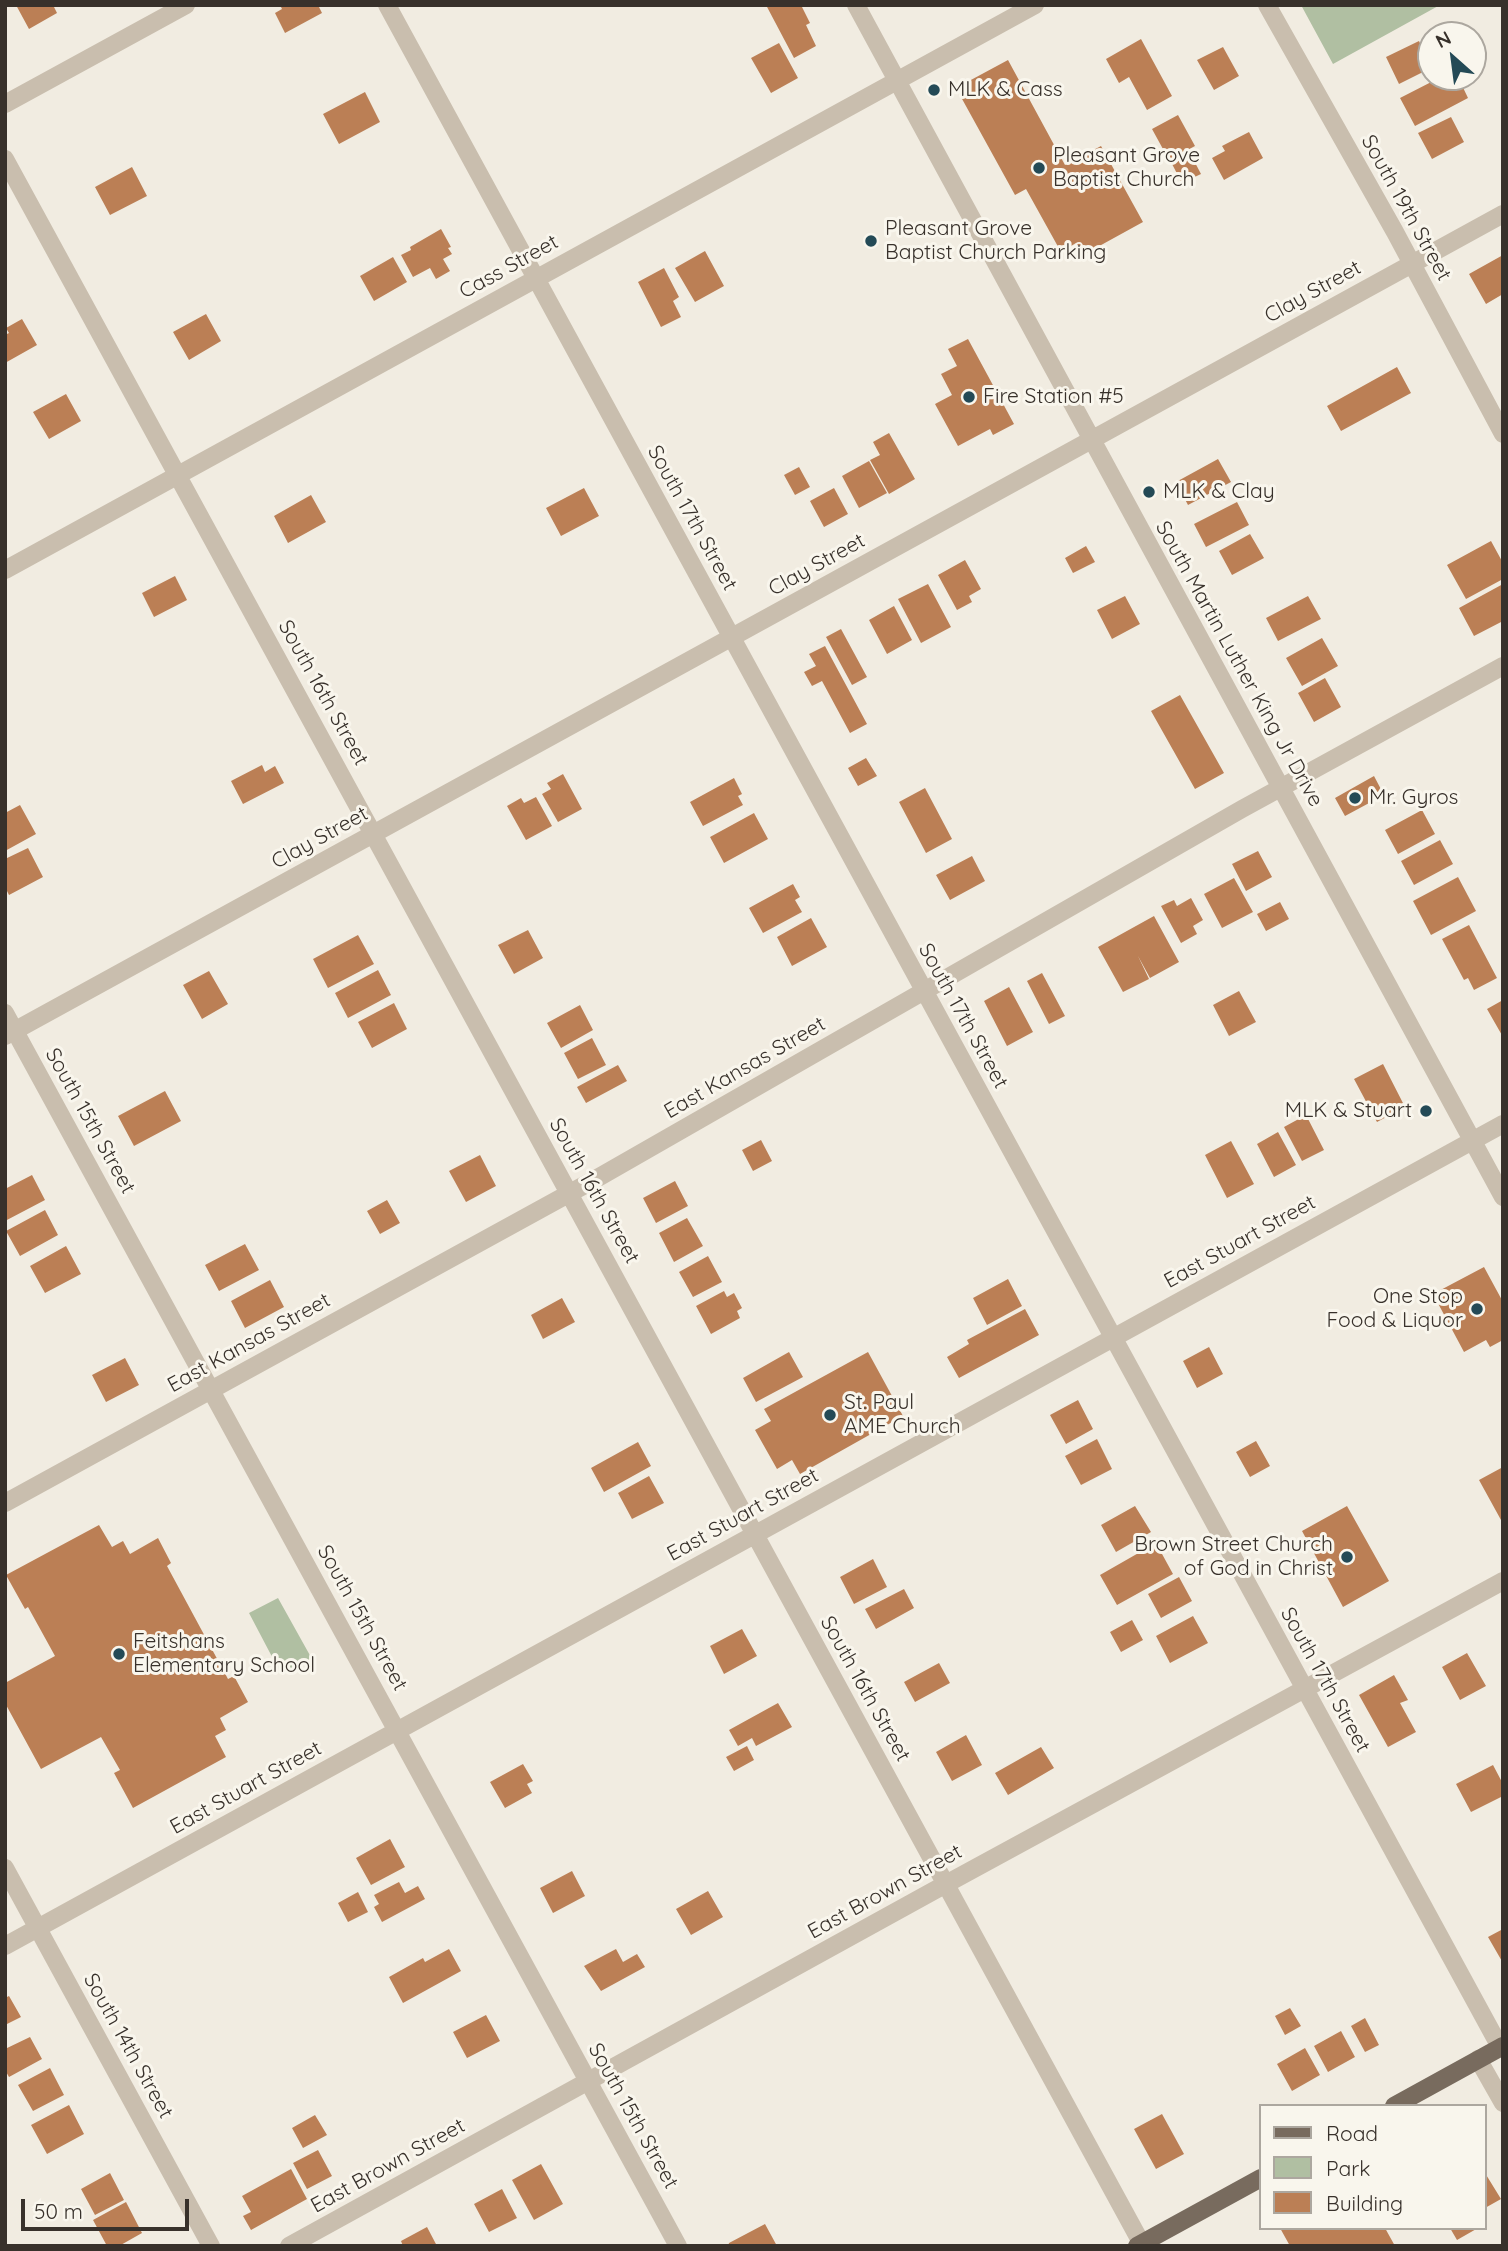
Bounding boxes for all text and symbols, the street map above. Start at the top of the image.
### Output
north arrow [1417,21,1487,91]
text: N [1431,25,1455,53]
place label: MLK & Cass [948,77,1063,103]
marker: MLK & Cass [926,82,942,98]
street label: South 19th Street [1355,131,1457,285]
place label: Pleasant Grove Baptist Church [1053,143,1200,193]
marker: Pleasant Grove Baptist Church [1031,160,1047,176]
place label: Pleasant Grove Baptist Church Parking [885,216,1106,266]
street label: Cass Street [455,229,563,305]
marker: Pleasant Grove Baptist Church Parking [863,233,879,249]
street label: Clay Street [1260,255,1366,329]
place label: Fire Station #5 [983,384,1124,410]
marker: Fire Station #5 [961,389,977,405]
street label: South 17th Street [642,441,742,595]
place label: MLK & Clay [1163,479,1275,505]
marker: MLK & Clay [1141,484,1157,500]
street label: South Martin Luther King Jr Drive [1150,517,1328,811]
street label: Clay Street [764,528,870,602]
street label: South 16th Street [273,616,373,770]
place label: Mr. Gyros [1369,785,1458,811]
marker: Mr. Gyros [1347,790,1363,806]
street label: Clay Street [267,801,373,875]
street label: South 17th Street [913,939,1013,1093]
street label: East Kansas Street [660,1012,830,1124]
street label: South 15th Street [40,1044,140,1198]
place label: MLK & Stuart [1285,1098,1412,1124]
marker: MLK & Stuart [1418,1103,1434,1119]
street label: South 16th Street [544,1114,644,1268]
street label: East Stuart Street [1160,1190,1320,1294]
place label: One Stop Food & Liquor [1327,1284,1463,1334]
street label: East Kansas Street [163,1288,335,1398]
marker: One Stop Food & Liquor [1469,1301,1485,1317]
place label: St. Paul AME Church [844,1390,961,1440]
marker: St. Paul AME Church [822,1407,838,1423]
street label: East Stuart Street [663,1463,823,1567]
place label: Brown Street Church of God in Christ [1134,1532,1333,1582]
street label: South 15th Street [312,1541,412,1695]
marker: Brown Street Church of God in Christ [1339,1549,1355,1565]
street label: South 17th Street [1275,1603,1375,1757]
street label: South 16th Street [815,1612,915,1766]
place label: Feitshans Elementary School [133,1629,315,1679]
marker: Feitshans Elementary School [111,1646,127,1662]
street label: East Stuart Street [166,1736,326,1840]
street label: East Brown Street [804,1839,966,1945]
street label: South 14th Street [78,1969,178,2123]
street label: South 15th Street [583,2039,683,2193]
legend [1260,2104,1487,2230]
street label: East Brown Street [307,2113,469,2219]
text: Road [1326,2120,1378,2146]
text: Park [1326,2155,1370,2181]
scale bar [24,2184,192,2228]
text: Building [1326,2190,1403,2216]
text: 50 m [34,2198,83,2224]

